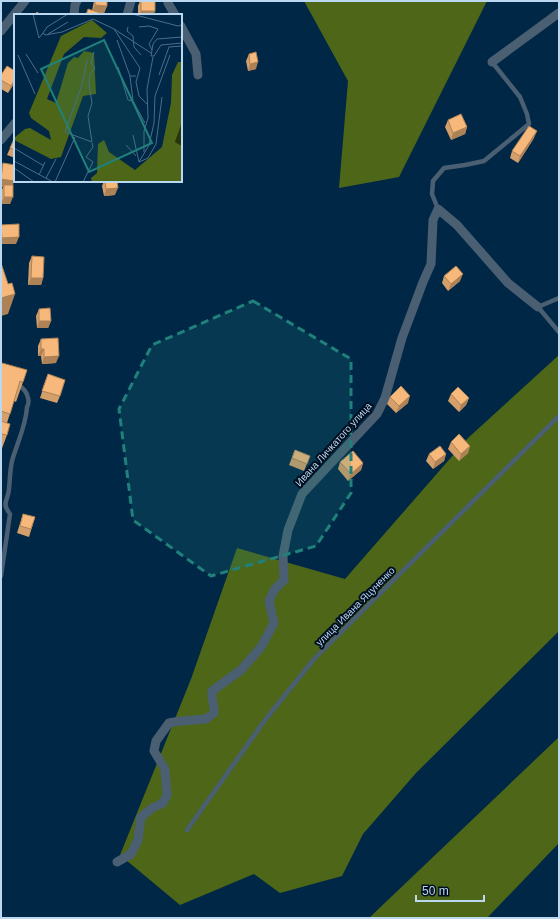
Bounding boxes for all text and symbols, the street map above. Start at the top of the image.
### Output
inset map [14,14,182,182]
street label: Ивана Личкатого улица [293,400,374,488]
street label: улица Ивана Яцуненко [314,564,397,648]
scale bar [416,877,484,903]
text: 50 m [422,884,449,898]

